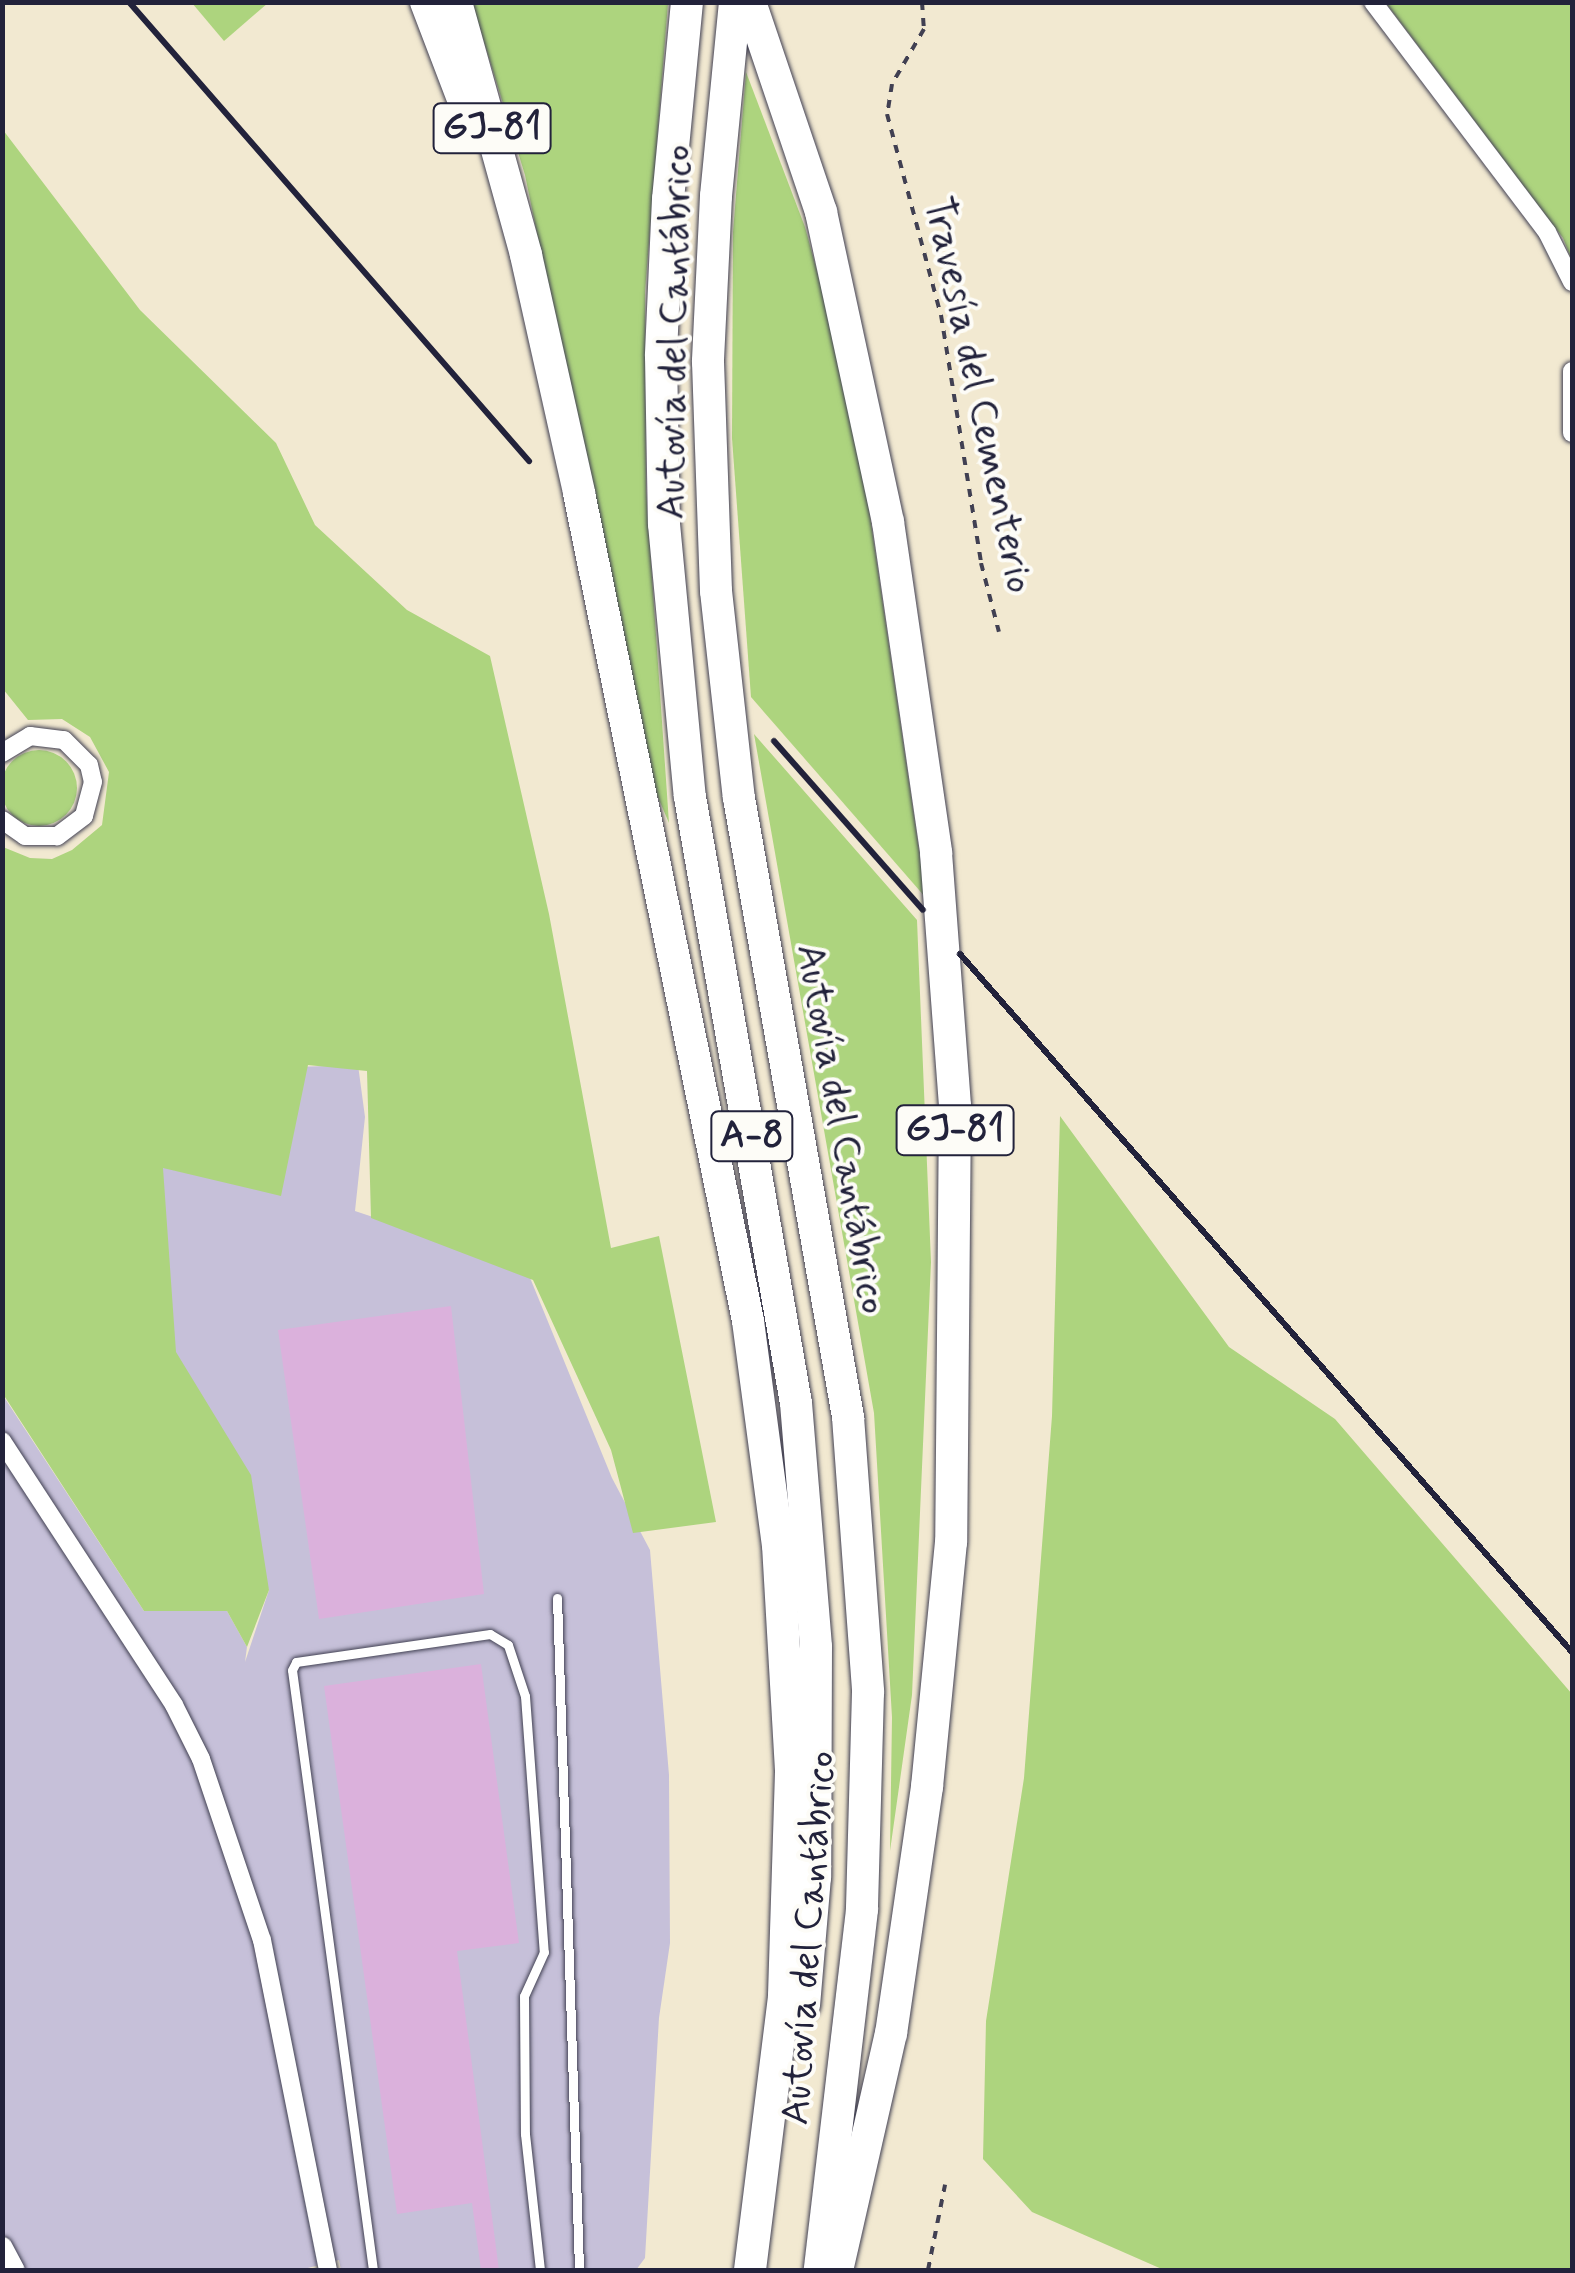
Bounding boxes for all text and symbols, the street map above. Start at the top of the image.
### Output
road number: GJ-81 [432,95,552,161]
street label: Autovía del Cantábrico [648,141,702,523]
street label: Travesía del Cementerio [910,182,1046,608]
street label: Autovía del Cantábrico [784,937,898,1321]
road number: GJ-81 [895,1097,1015,1163]
road number: A-8 [710,1103,794,1169]
street label: Autovía del Cantábrico [772,1746,846,2130]

